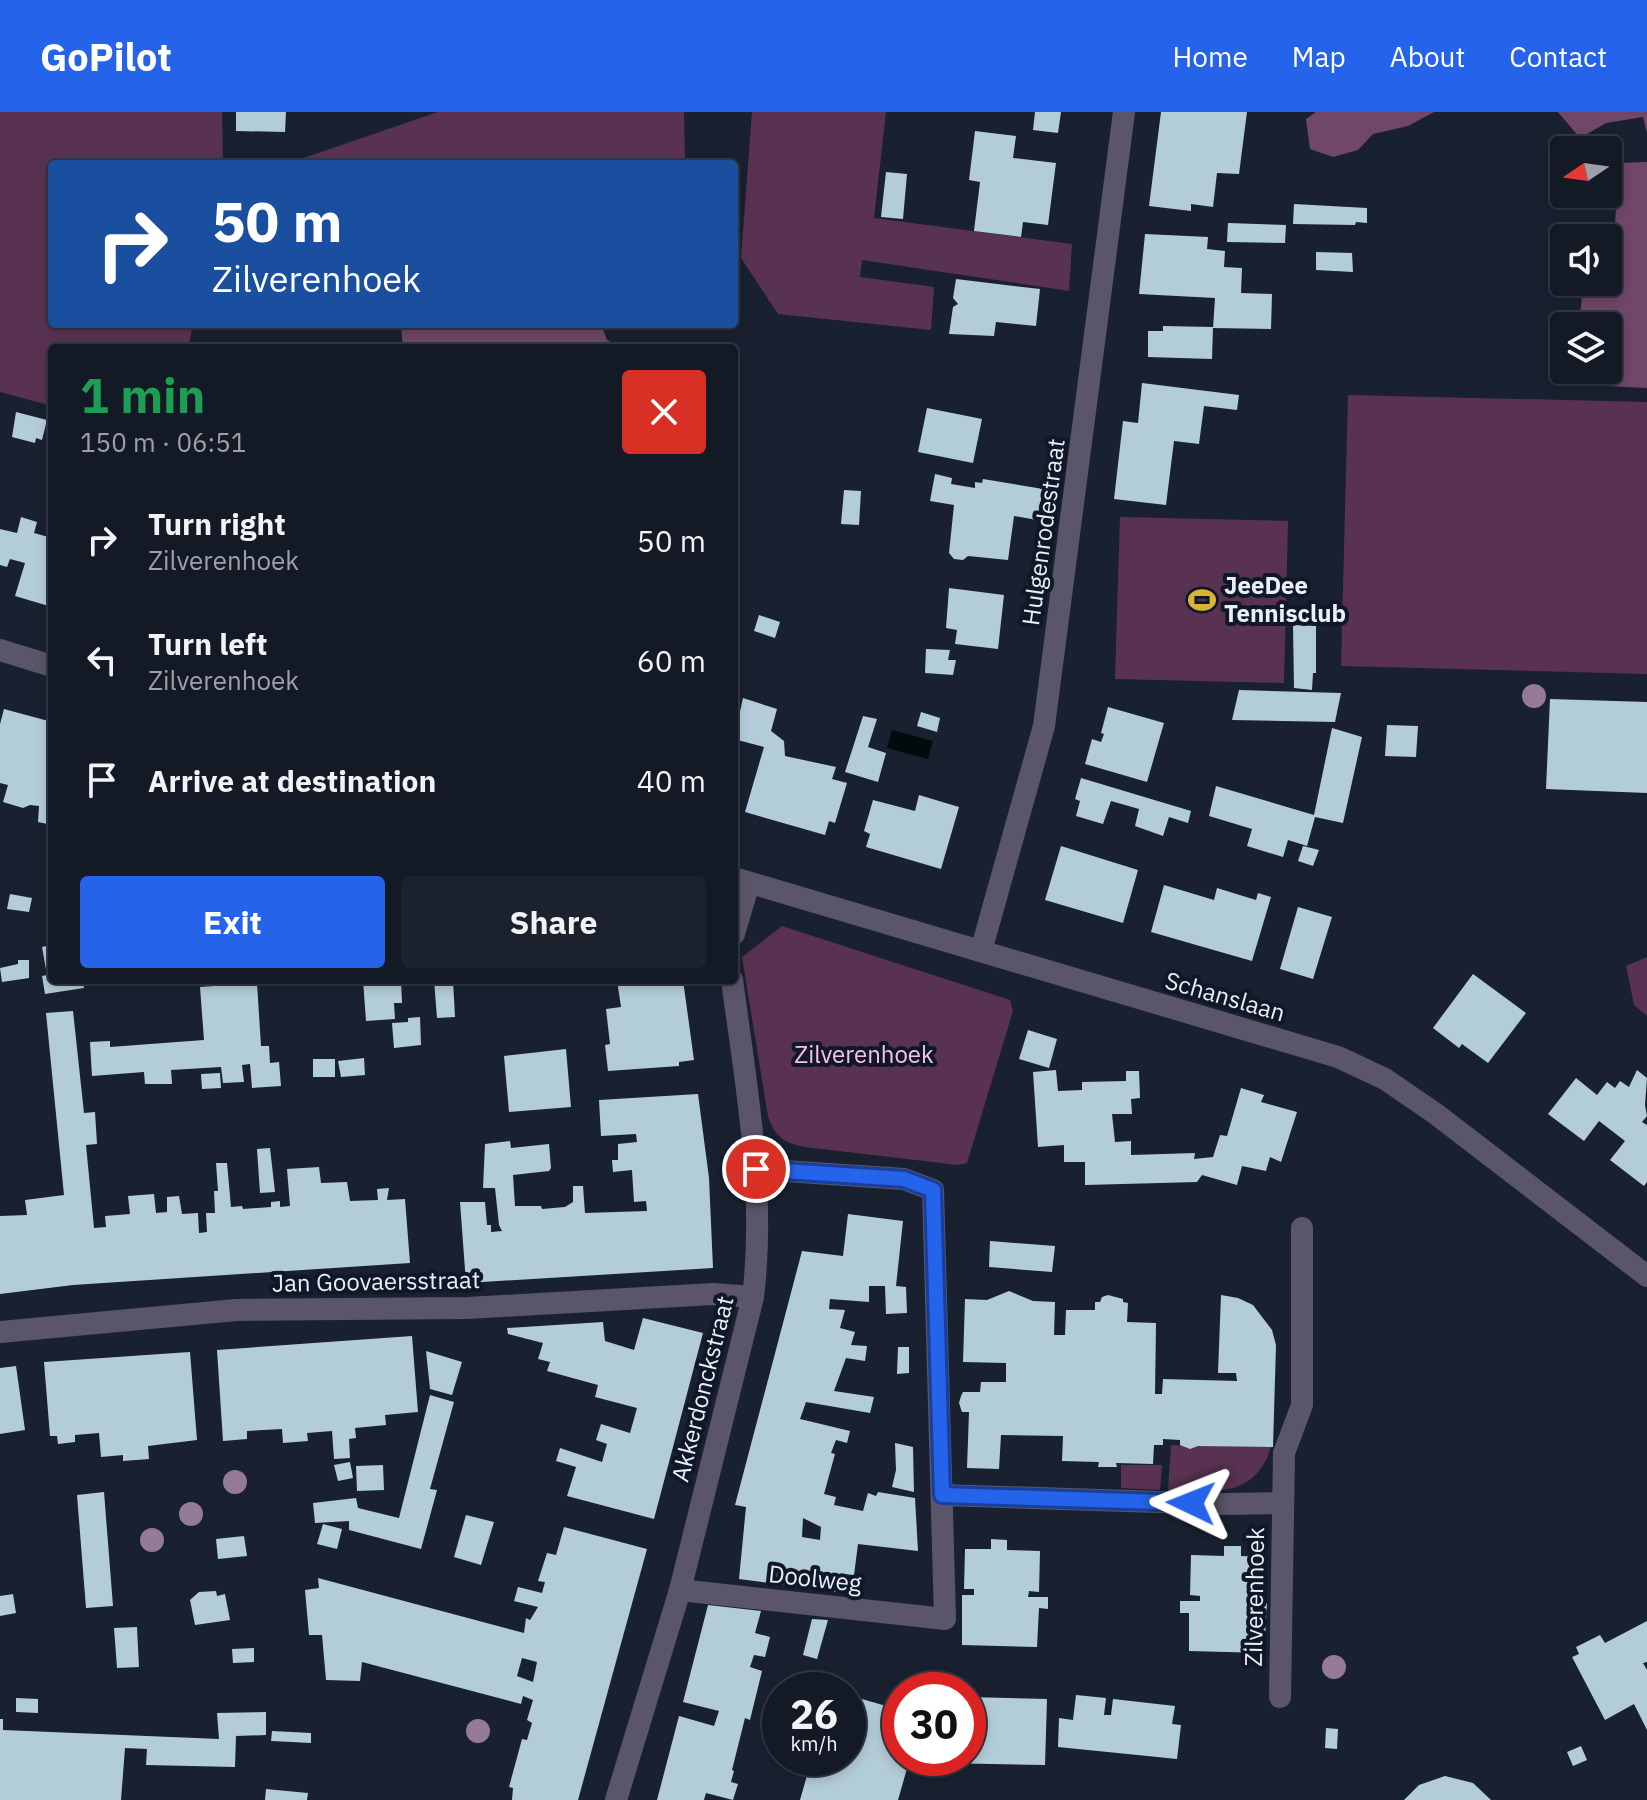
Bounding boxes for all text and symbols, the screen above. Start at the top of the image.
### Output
text: GoPilot [40,32,172,81]
text: Home [1172,38,1248,75]
text: Map [1292,38,1346,75]
text: About [1390,38,1465,75]
text: Contact [1509,38,1607,75]
north arrow [1550,136,1622,208]
map controls [1550,136,1622,384]
text: 50 m [212,185,342,257]
icon: right [80,192,184,296]
button: sound [1550,224,1622,296]
text: Zilverenhoek [212,255,421,302]
button: layers [1550,312,1622,384]
text: 1 min [80,364,205,426]
button: close [622,370,706,454]
text: 150 m · 06:51 [80,425,246,459]
street label: Hulgenrodestraat [1014,436,1072,627]
text: Turn right [148,504,286,543]
icon: right [80,518,124,562]
text: 50 m [637,521,706,560]
text: Zilverenhoek [148,543,299,577]
place label: JeeDee Tennisclub [1224,569,1346,629]
sports icon: JeeDee Tennisclub [1187,585,1217,615]
text: Turn left [148,624,267,663]
icon: left [80,638,124,682]
text: 60 m [637,641,706,680]
text: Zilverenhoek [148,663,299,697]
icon: arrive [80,758,124,802]
text: Arrive at destination [148,761,436,800]
text: 40 m [637,761,706,800]
button: Exit [80,876,385,968]
button: Share [401,876,706,968]
street label: Schanslaan [1161,964,1289,1028]
park label: Zilverenhoek [794,1038,934,1070]
pin [722,1135,790,1203]
icon: arrive [734,1147,778,1191]
street label: Jan Goovaersstraat [272,1263,480,1299]
street label: Akkerdonckstraat [663,1293,741,1485]
position arrow [1149,1461,1233,1545]
street label: Zilverenhoek [1237,1527,1271,1667]
street label: Doolweg [767,1557,864,1599]
speed limit sign: 30 [882,1672,986,1776]
text: 26 [790,1688,838,1740]
text: km/h [790,1730,838,1757]

